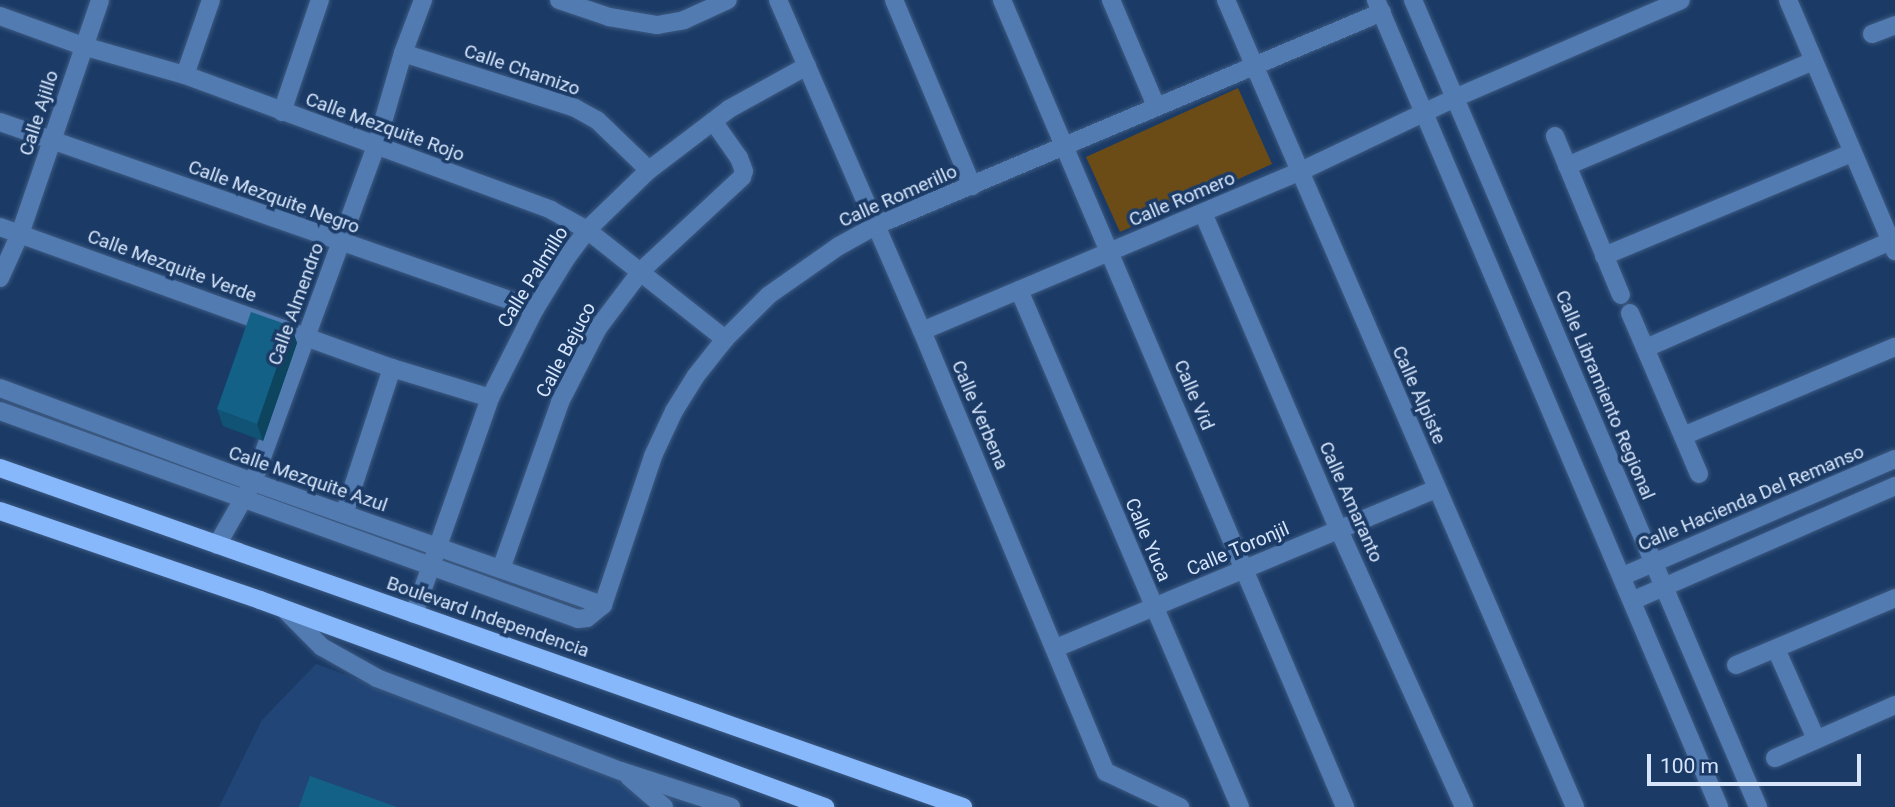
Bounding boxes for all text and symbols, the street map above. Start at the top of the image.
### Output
street label: Calle Chamizo [461,39,583,101]
street label: Calle Ajillo [15,67,63,159]
street label: Calle Mezquite Rojo [302,88,468,166]
street label: Calle Mezquite Negro [185,155,363,239]
street label: Calle Romerillo [835,160,961,232]
street label: Calle Romero [1125,166,1239,232]
street label: Calle Palmillo [493,222,573,332]
street label: Calle Mezquite Verde [84,225,260,307]
street label: Calle Almendro [263,240,329,368]
street label: Calle Libramiento Regional [1550,287,1660,503]
street label: Calle Bejuco [531,299,601,401]
street label: Calle Alpiste [1387,342,1451,448]
street label: Calle Vid [1169,356,1219,434]
street label: Calle Verbena [947,357,1013,473]
street label: Calle Amaranto [1314,438,1388,566]
street label: Calle Hacienda Del Remanso [1635,440,1867,556]
street label: Calle Mezquite Azul [226,441,390,517]
street label: Calle Yuca [1120,495,1176,585]
street label: Calle Toronjil [1183,517,1293,581]
street label: Boulevard Independencia [384,572,592,662]
scale bar [1650,740,1864,784]
text: 100 m [1660,754,1719,778]

